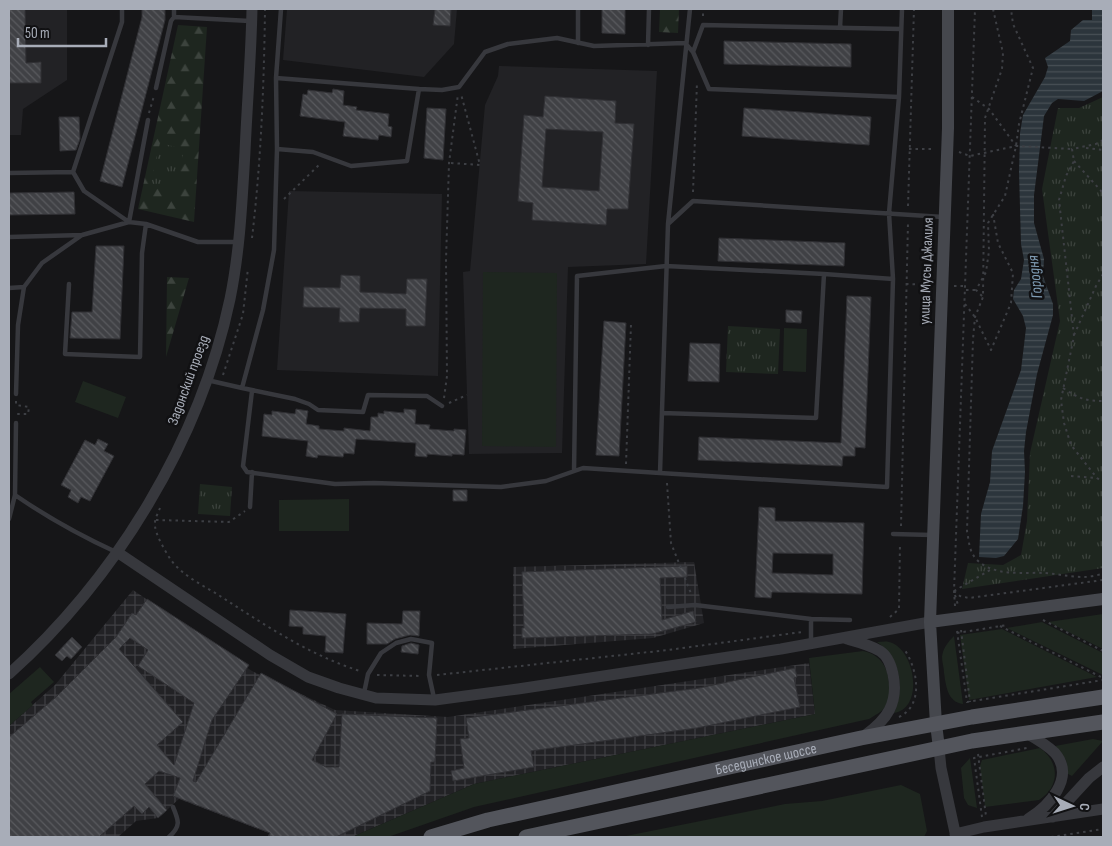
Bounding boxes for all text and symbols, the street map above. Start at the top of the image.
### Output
scale bar [18,15,105,47]
text: 50 m [25,24,50,43]
street label: улица Мусы Джалиля [915,217,938,325]
water label: Городня [1024,253,1047,299]
street label: Задонский проезд [163,333,214,428]
street label: Бесединское шоссе [714,739,818,780]
north arrow [1047,781,1097,831]
text: С [1076,803,1093,811]

